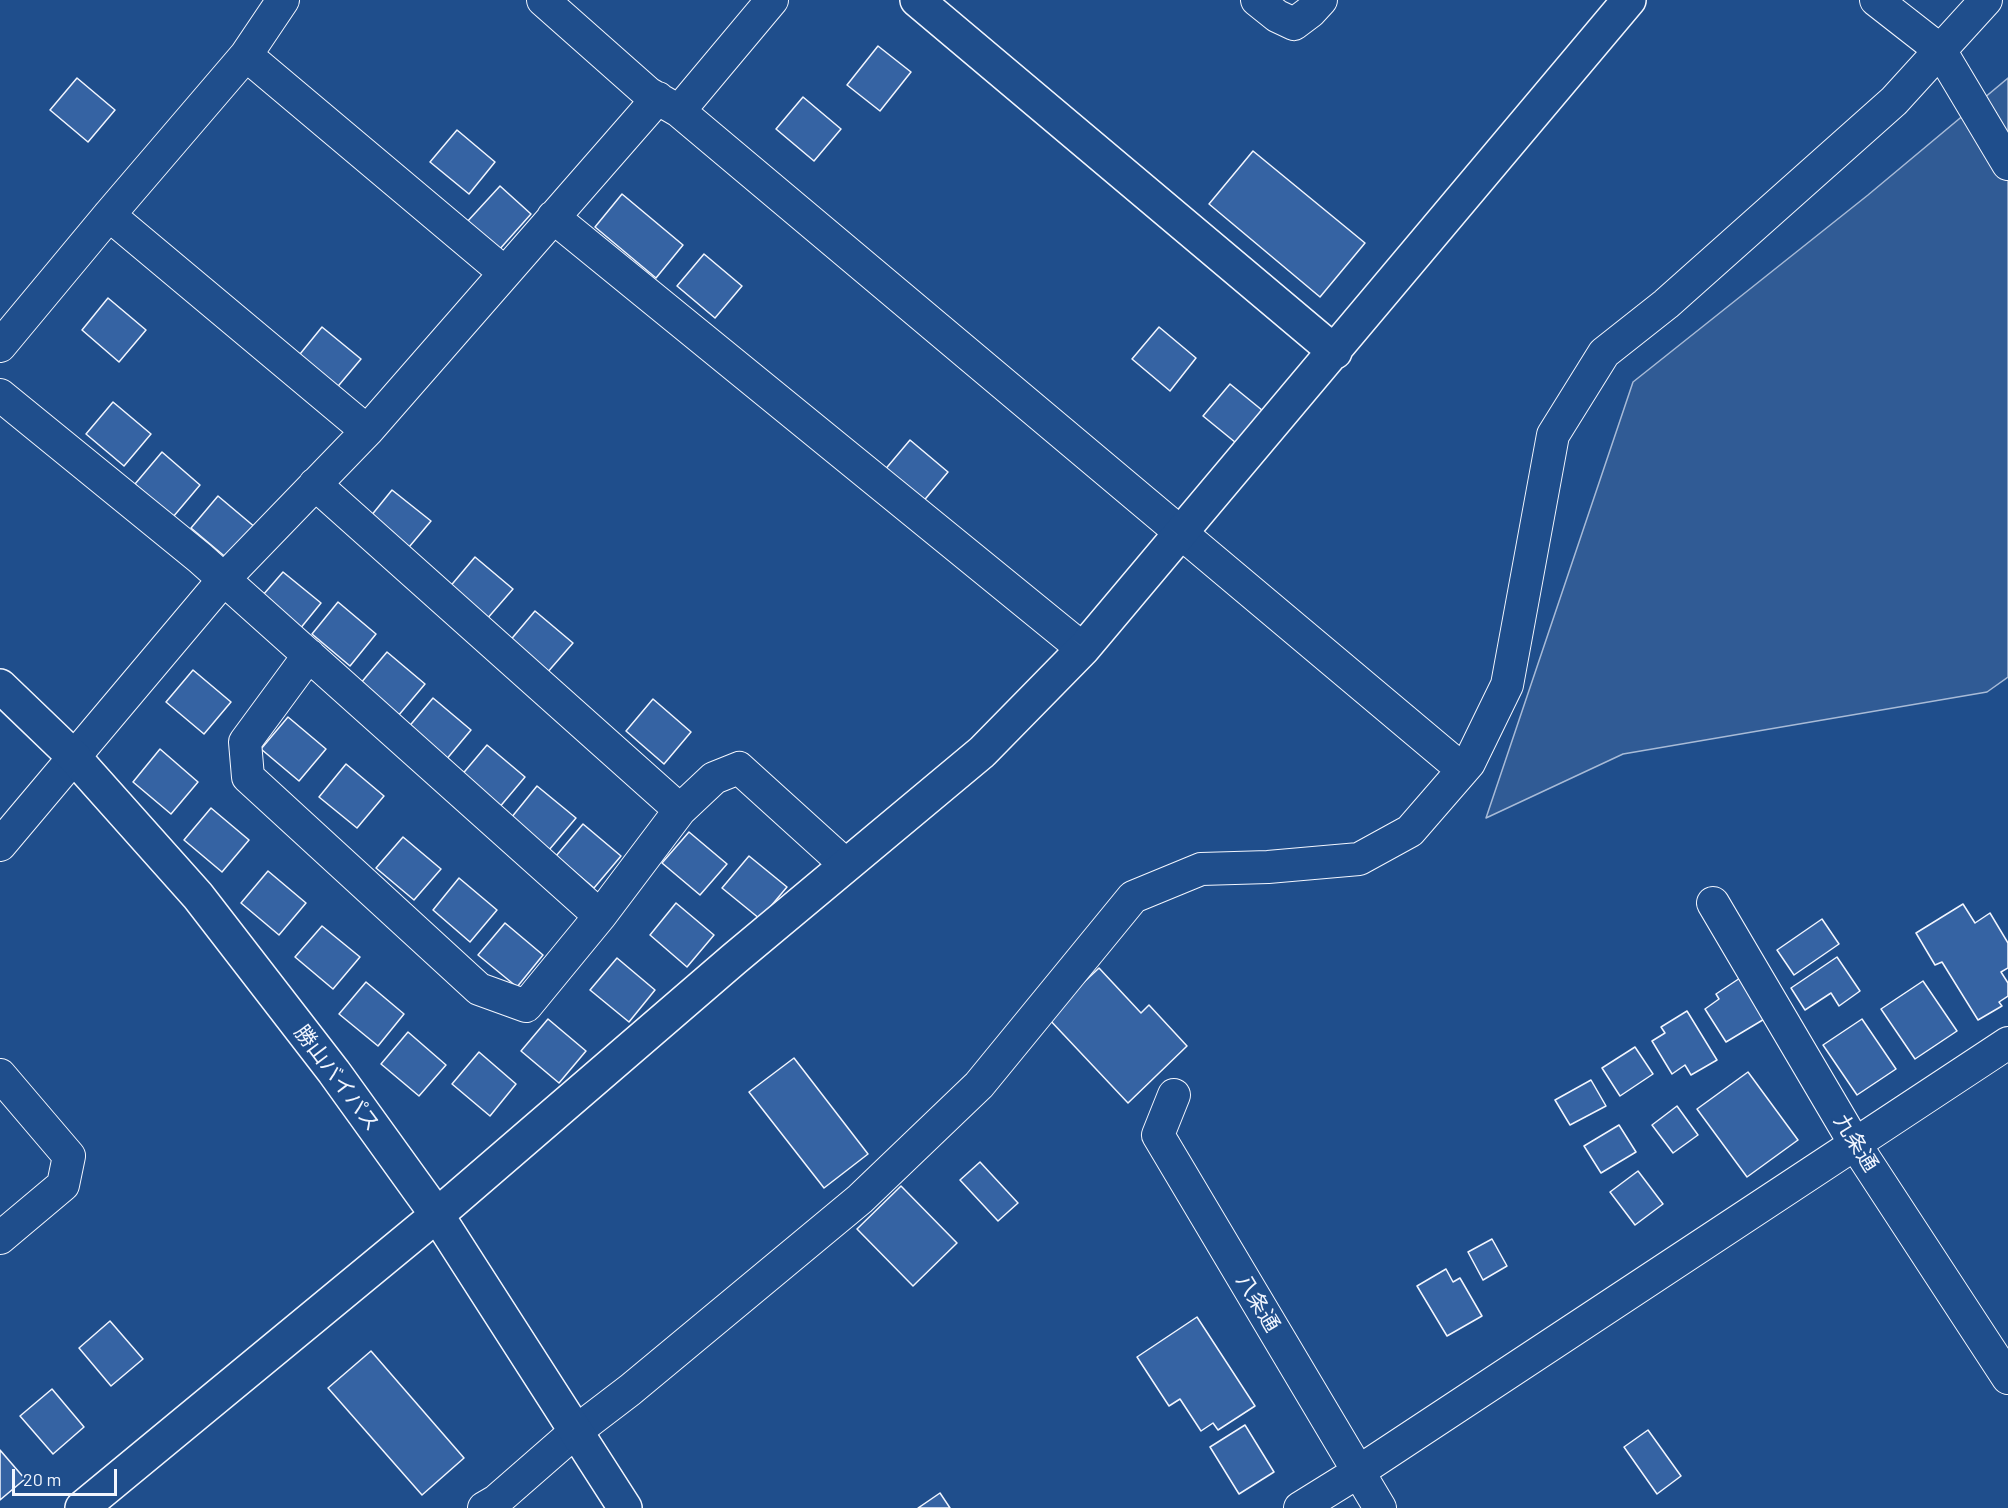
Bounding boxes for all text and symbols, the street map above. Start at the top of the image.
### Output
street label: 勝山バイパス [289,1020,385,1136]
street label: 九条通 [1829,1110,1883,1176]
street label: 八条通 [1231,1270,1285,1336]
scale bar [15,1457,120,1495]
text: 20 m [23,1468,61,1490]

